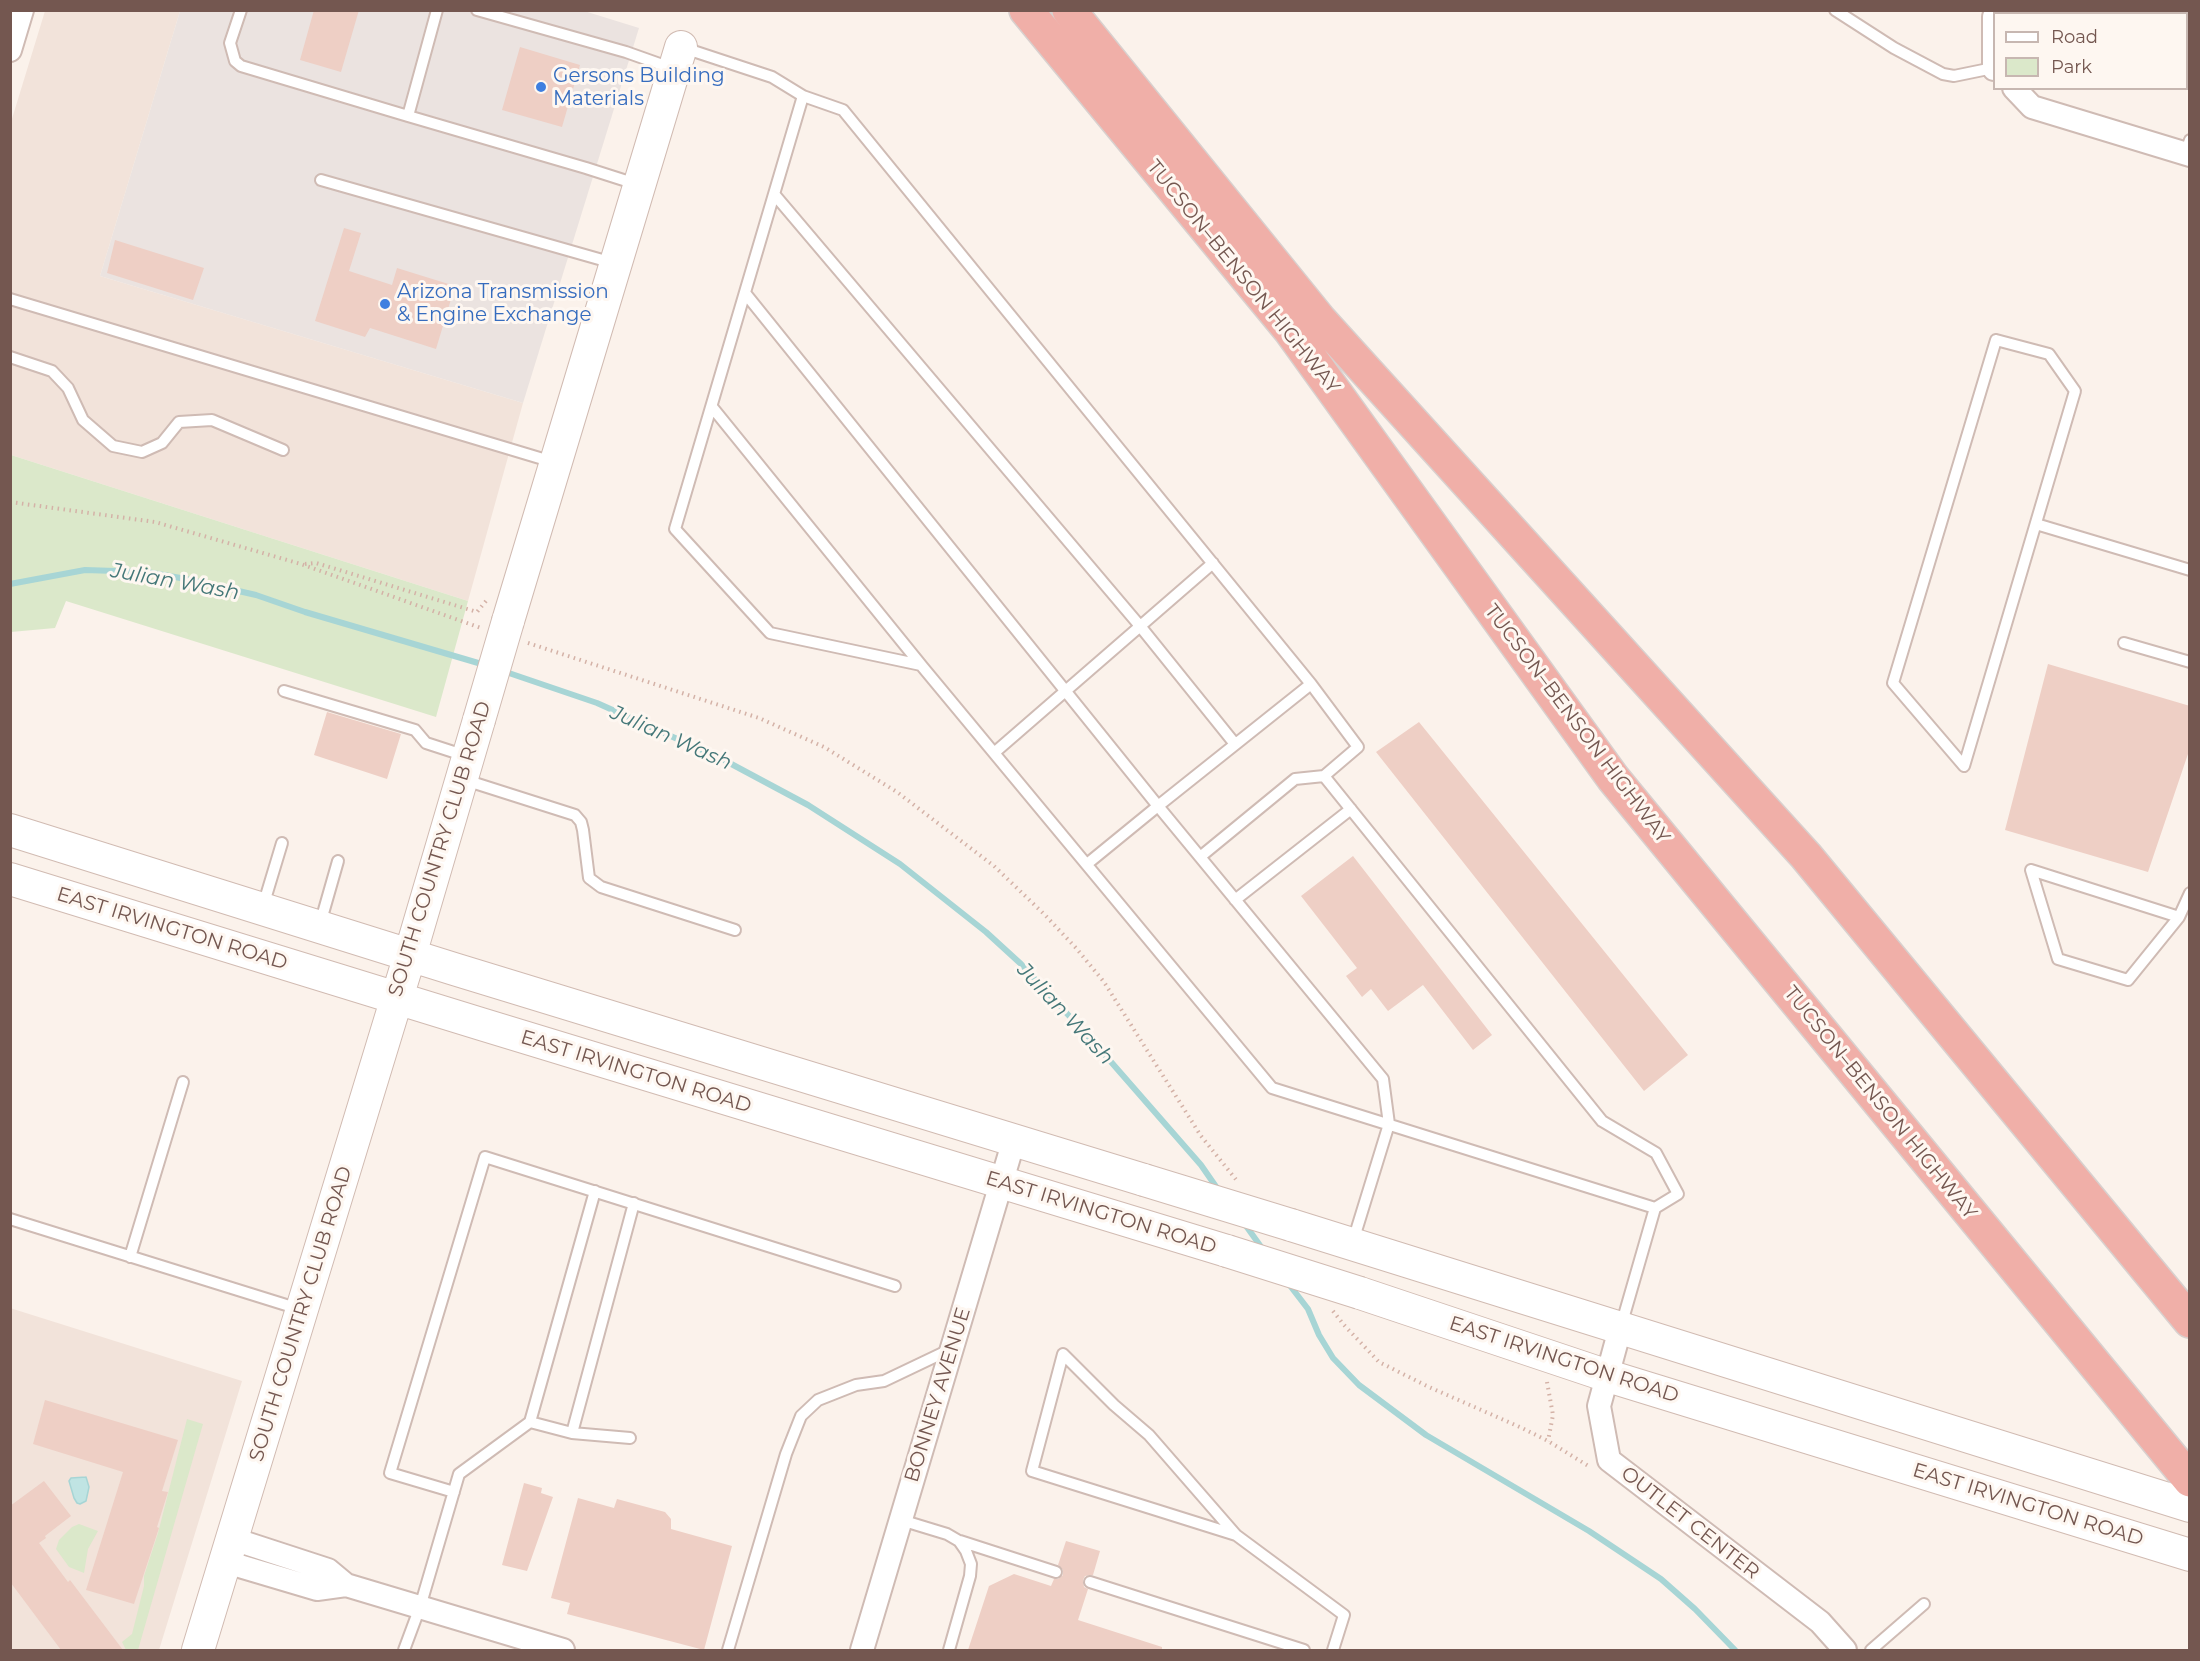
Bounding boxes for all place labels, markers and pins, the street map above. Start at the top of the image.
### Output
place label: Gersons Building Materials [553,64,725,111]
marker: Gersons Building Materials [534,80,548,94]
place label: Arizona Transmission & Engine Exchange [397,280,609,327]
marker: Arizona Transmission & Engine Exchange [378,297,392,311]

